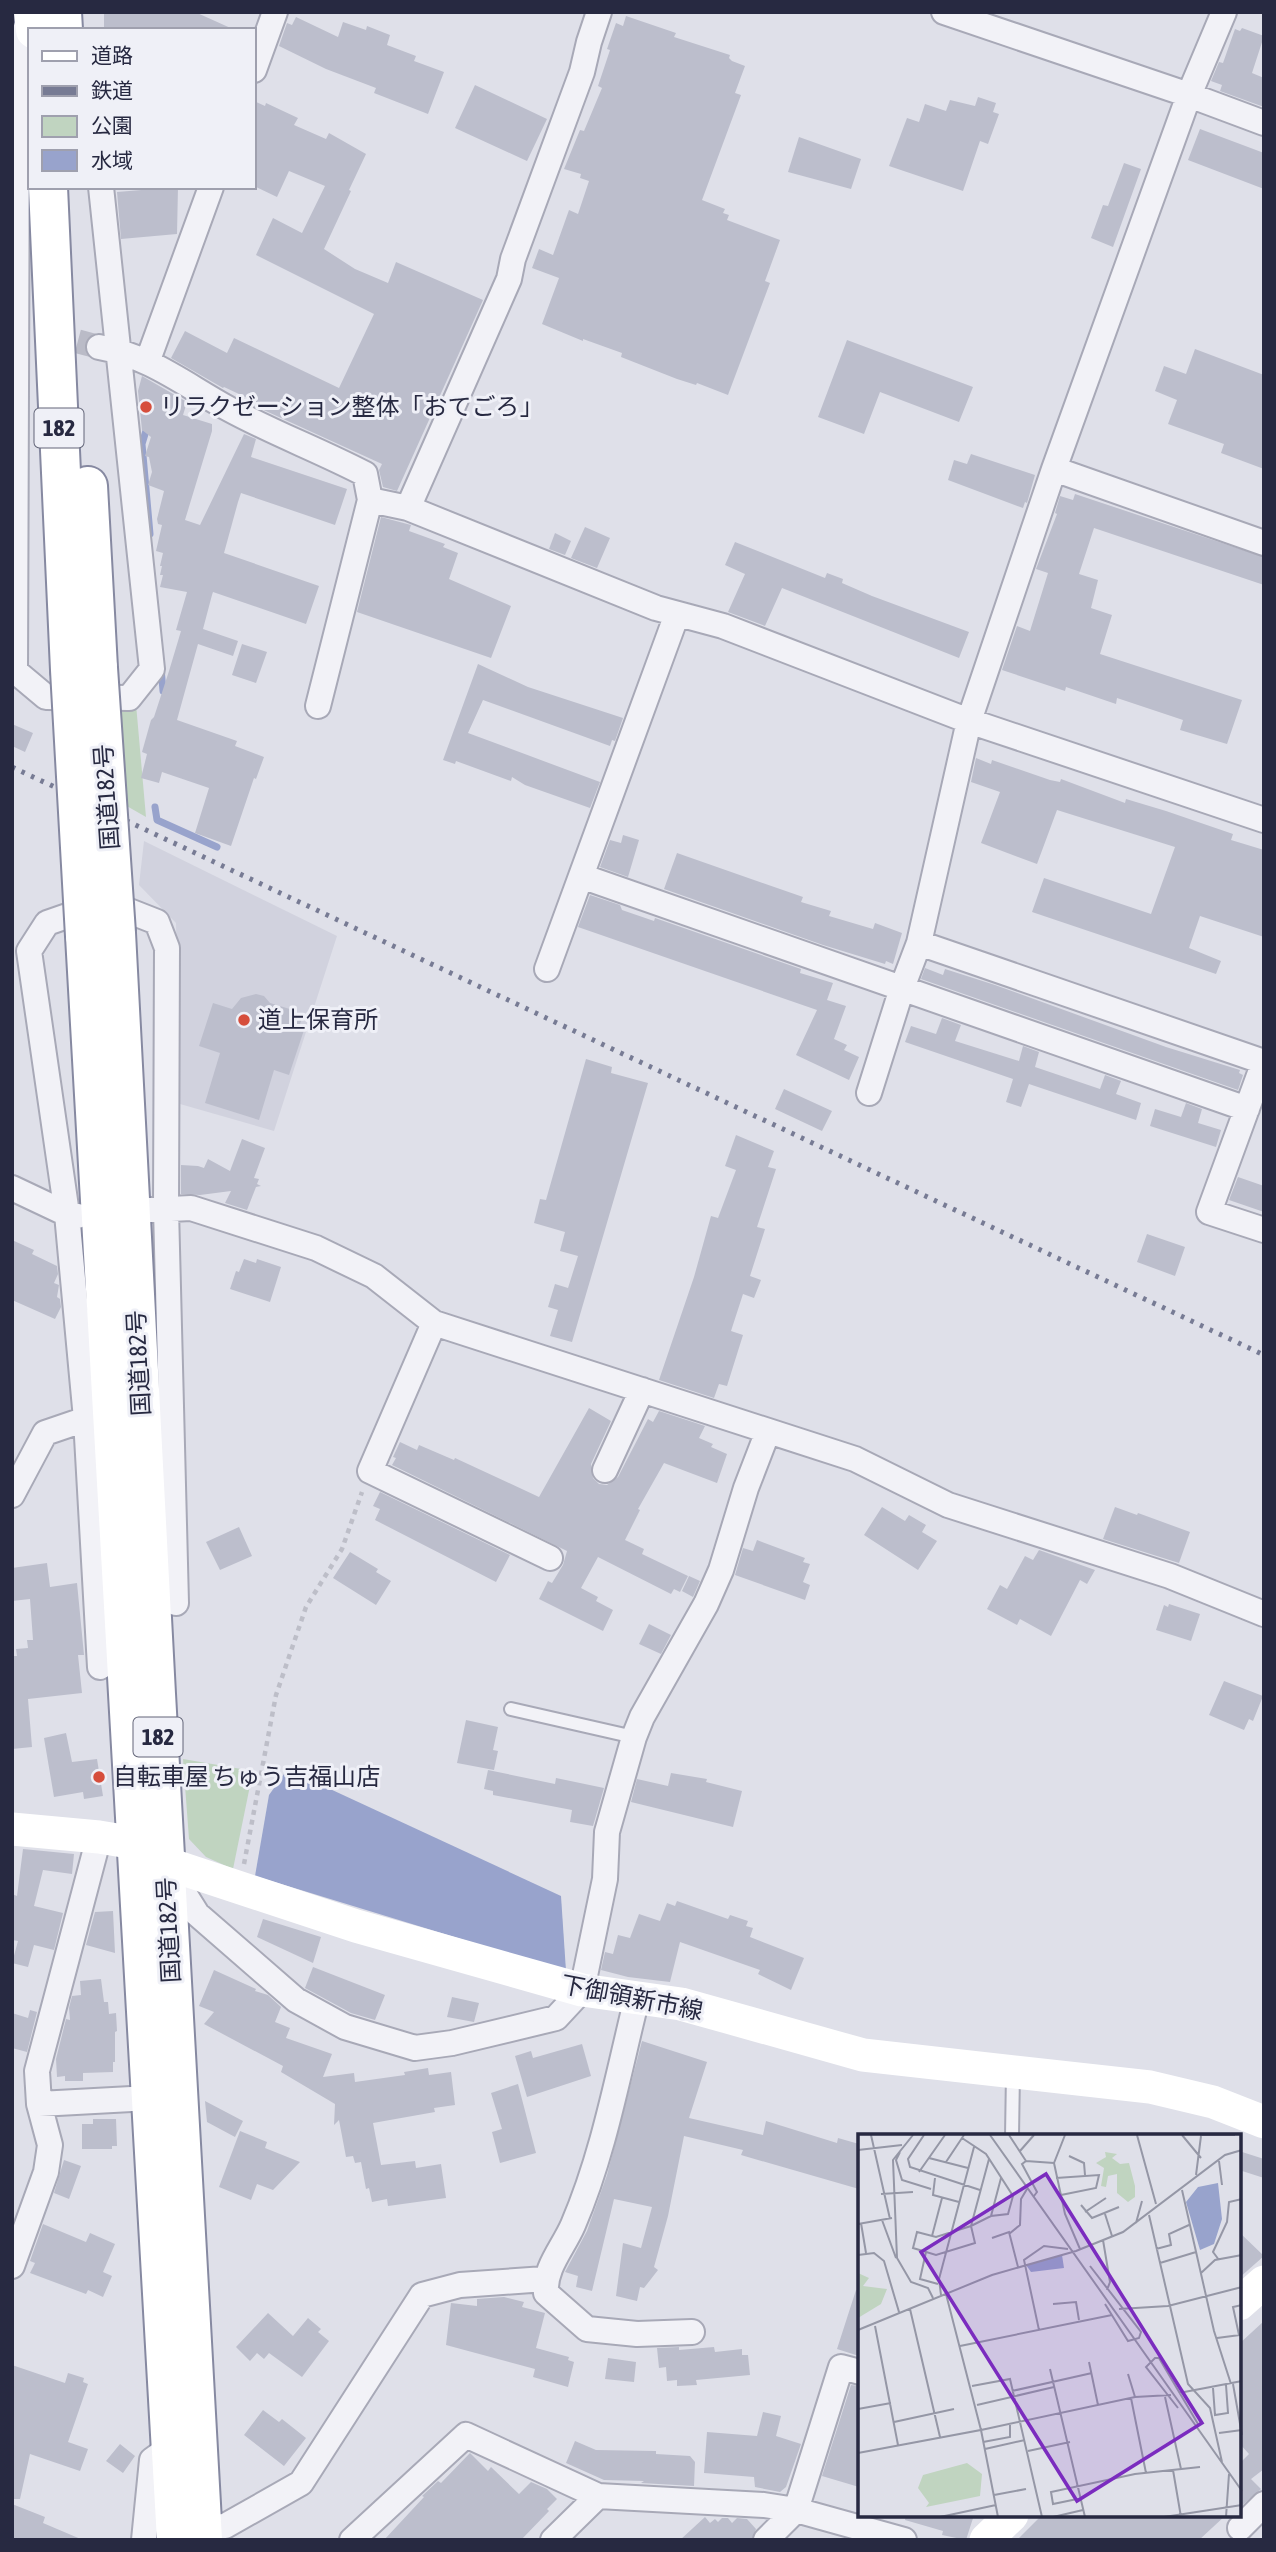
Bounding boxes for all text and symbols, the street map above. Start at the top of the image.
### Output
legend [28,28,256,189]
text: 道路 [91,43,133,67]
text: 鉄道 [91,78,133,102]
text: 公園 [91,113,133,137]
text: 水域 [91,148,133,172]
place label: リラクゼーション整体「おてごろ」 [160,393,544,420]
marker: リラクゼーション整体「おてごろ」 [138,399,154,415]
road number: 182 [34,408,84,448]
street label: 国道182号 [89,743,124,851]
place label: 道上保育所 [258,1006,378,1033]
marker: 道上保育所 [236,1012,252,1028]
street label: 国道182号 [122,1309,155,1417]
road number: 182 [134,1718,182,1756]
place label: 自転車屋 ちゅう吉福山店 [113,1763,380,1790]
marker: 自転車屋 ちゅう吉福山店 [91,1769,107,1785]
street label: 国道182号 [152,1876,185,1984]
street label: 下御領新市線 [559,1971,705,2024]
inset map [858,2134,1241,2517]

